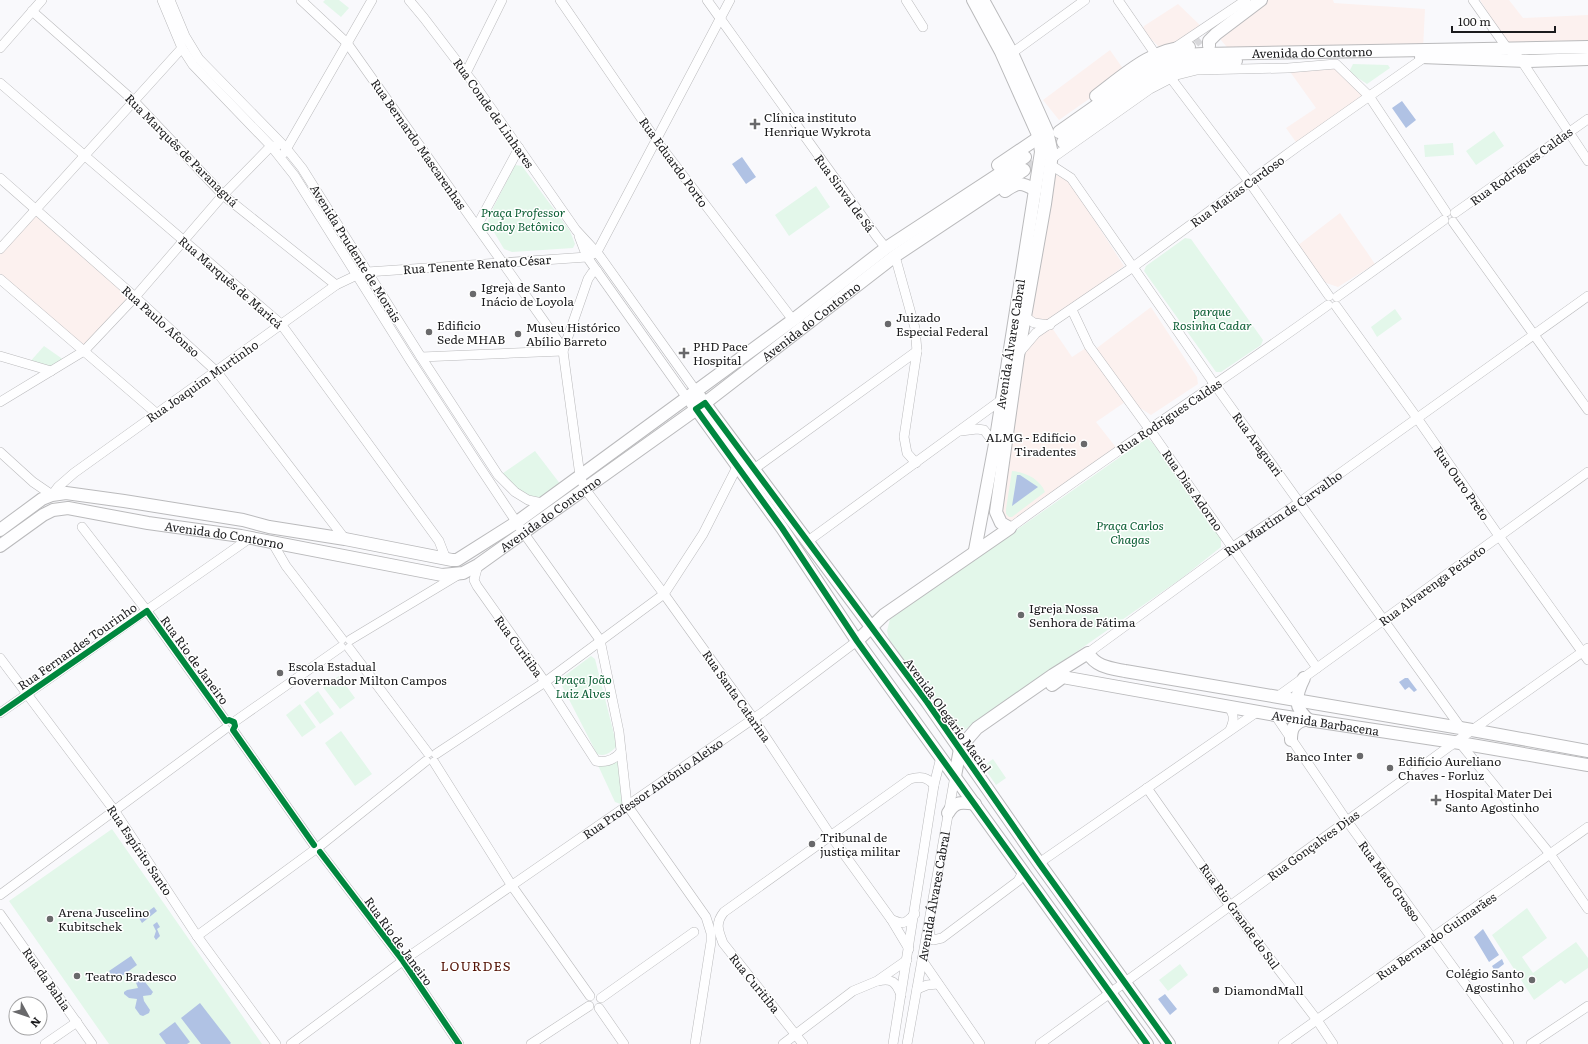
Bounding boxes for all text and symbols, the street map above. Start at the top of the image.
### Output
scale bar [1452,8,1555,34]
text: 100 m [1458,12,1491,30]
street label: Avenida do Contorno [1252,42,1373,62]
street label: Rua Conde de Linhares [449,54,539,172]
street label: Rua Bernardo Mascarenhas [367,75,471,214]
street label: Rua Marquês de Paranaguá [121,89,243,211]
place label: Clínica instituto Henrique Wykrota [764,108,871,140]
street label: Rua Eduardo Porto [635,113,713,211]
marker: Clínica instituto Henrique Wykrota [749,118,761,130]
street label: Rua Rodrigues Caldas [1466,122,1576,209]
street label: Rua Sinval de Sá [811,150,880,236]
street label: Rua Matias Cardoso [1186,151,1288,231]
street label: Avenida Prudente de Morais [306,180,406,326]
park label: Praça Professor Godoy Betônico [481,203,566,235]
street label: Rua Marquês de Maricá [175,232,287,333]
street label: Rua Tenente Renato César [402,250,552,278]
street label: Avenida do Contorno [757,277,864,365]
place label: Igreja de Santo Inácio de Loyola [481,278,574,310]
street label: Avenida Álvares Cabral [991,278,1029,410]
street label: Rua Paulo Afonso [118,281,204,361]
marker: Igreja de Santo Inácio de Loyola [468,289,478,299]
park label: parque Rosinha Cadar [1172,302,1252,334]
place label: Juizado Especial Federal [896,308,988,340]
place label: Edificio Sede MHAB [437,316,505,348]
place label: Museu Histórico Abílio Barreto [526,318,620,350]
marker: Juizado Especial Federal [883,319,893,329]
marker: Edificio Sede MHAB [424,327,434,337]
marker: Museu Histórico Abílio Barreto [513,329,523,339]
street label: Rua Joaquim Murtinho [142,335,262,427]
place label: PHD Pace Hospital [693,337,748,369]
marker: PHD Pace Hospital [678,347,690,359]
street label: Rua Rodrigues Caldas [1113,374,1225,458]
street label: Rua Araguari [1228,408,1288,480]
place label: ALMG - Edifício Tiradentes [986,428,1077,460]
marker: ALMG - Edifício Tiradentes [1079,439,1089,449]
street label: Rua Ouro Preto [1430,442,1494,524]
street label: Rua Dias Adorno [1158,446,1228,534]
street label: Rua Martim de Carvalho [1220,466,1346,560]
street label: Avenida do Contorno [496,471,604,556]
street label: Avenida do Contorno [163,516,286,553]
park label: Praça Carlos Chagas [1096,516,1164,548]
street label: Rua Alvarenga Peixoto [1375,540,1489,630]
street label: Rua Fernandes Tourinho [14,598,140,694]
place label: Igreja Nossa Senhora de Fátima [1029,599,1136,631]
marker: Igreja Nossa Senhora de Fátima [1016,610,1026,620]
street label: Rua Rio de Janeiro [157,612,233,708]
street label: Rua Curitiba [491,612,548,681]
street label: Rua Santa Catarina [698,646,776,746]
street label: Avenida Olegário Maciel [900,654,996,776]
place label: Escola Estadual Governador Milton Campos [288,657,447,689]
marker: Escola Estadual Governador Milton Campos [275,668,285,678]
park label: Praça João Luiz Alves [554,670,612,702]
street label: Avenida Barbacena [1270,706,1381,740]
street label: Rua Professor Antônio Aleixo [579,733,726,843]
place label: Banco Inter [1285,747,1352,765]
marker: Banco Inter [1355,751,1365,761]
place label: Edifício Aureliano Chaves - Forluz [1398,752,1501,784]
marker: Edifício Aureliano Chaves - Forluz [1385,763,1395,773]
place label: Hospital Mater Dei Santo Agostinho [1445,784,1552,816]
marker: Hospital Mater Dei Santo Agostinho [1430,794,1442,806]
street label: Rua Espírito Santo [103,801,177,899]
street label: Rua Gonçalves Dias [1263,805,1363,885]
place label: Tribunal de justiça militar [820,828,901,860]
street label: Avenida Álvares Cabral [913,830,954,963]
street label: Rua Mato Grosso [1354,837,1426,925]
marker: Tribunal de justiça militar [807,839,817,849]
street label: Rua Rio Grande do Sul [1195,859,1285,973]
street label: Rua Bernardo Guimarães [1372,887,1500,984]
street label: Rua Rio de Janeiro [361,893,437,989]
place label: Arena Juscelino Kubitschek [58,903,149,935]
marker: Arena Juscelino Kubitschek [45,914,55,924]
street label: Rua da Bahia [19,944,76,1015]
street label: Rua Curitiba [725,949,785,1017]
district label: LOURDES [441,956,511,975]
place label: Colégio Santo Agostinho [1446,964,1524,996]
place label: Teatro Bradesco [85,967,177,985]
marker: Teatro Bradesco [72,971,82,981]
marker: Colégio Santo Agostinho [1527,975,1537,985]
place label: DiamondMall [1224,981,1304,999]
marker: DiamondMall [1211,985,1221,995]
north arrow [8,996,48,1036]
text: N [27,1014,46,1032]

